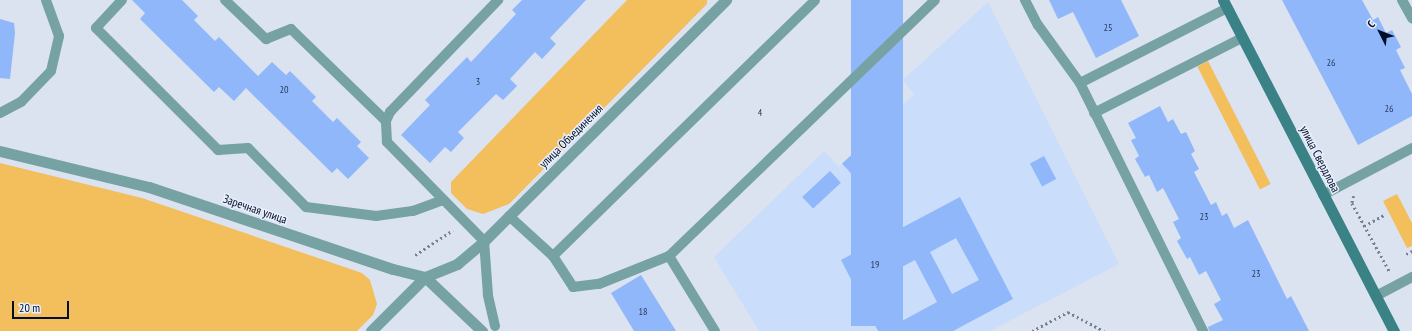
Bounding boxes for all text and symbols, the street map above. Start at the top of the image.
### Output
north arrow [1360,12,1400,52]
text: С [1364,17,1378,31]
house number: 25 [1104,22,1112,34]
house number: 26 [1327,57,1335,69]
house number: 3 [476,76,480,88]
house number: 20 [280,84,288,96]
street label: улица Объединения [536,101,606,171]
house number: 26 [1385,103,1393,115]
house number: 4 [758,107,762,119]
street label: улица Свердлова [1297,123,1343,195]
street label: Заречная улица [221,191,289,227]
house number: 23 [1200,211,1208,223]
house number: 19 [871,259,879,271]
house number: 23 [1252,268,1260,280]
scale bar [14,293,71,319]
text: 20 m [19,300,40,315]
house number: 18 [639,306,647,318]

